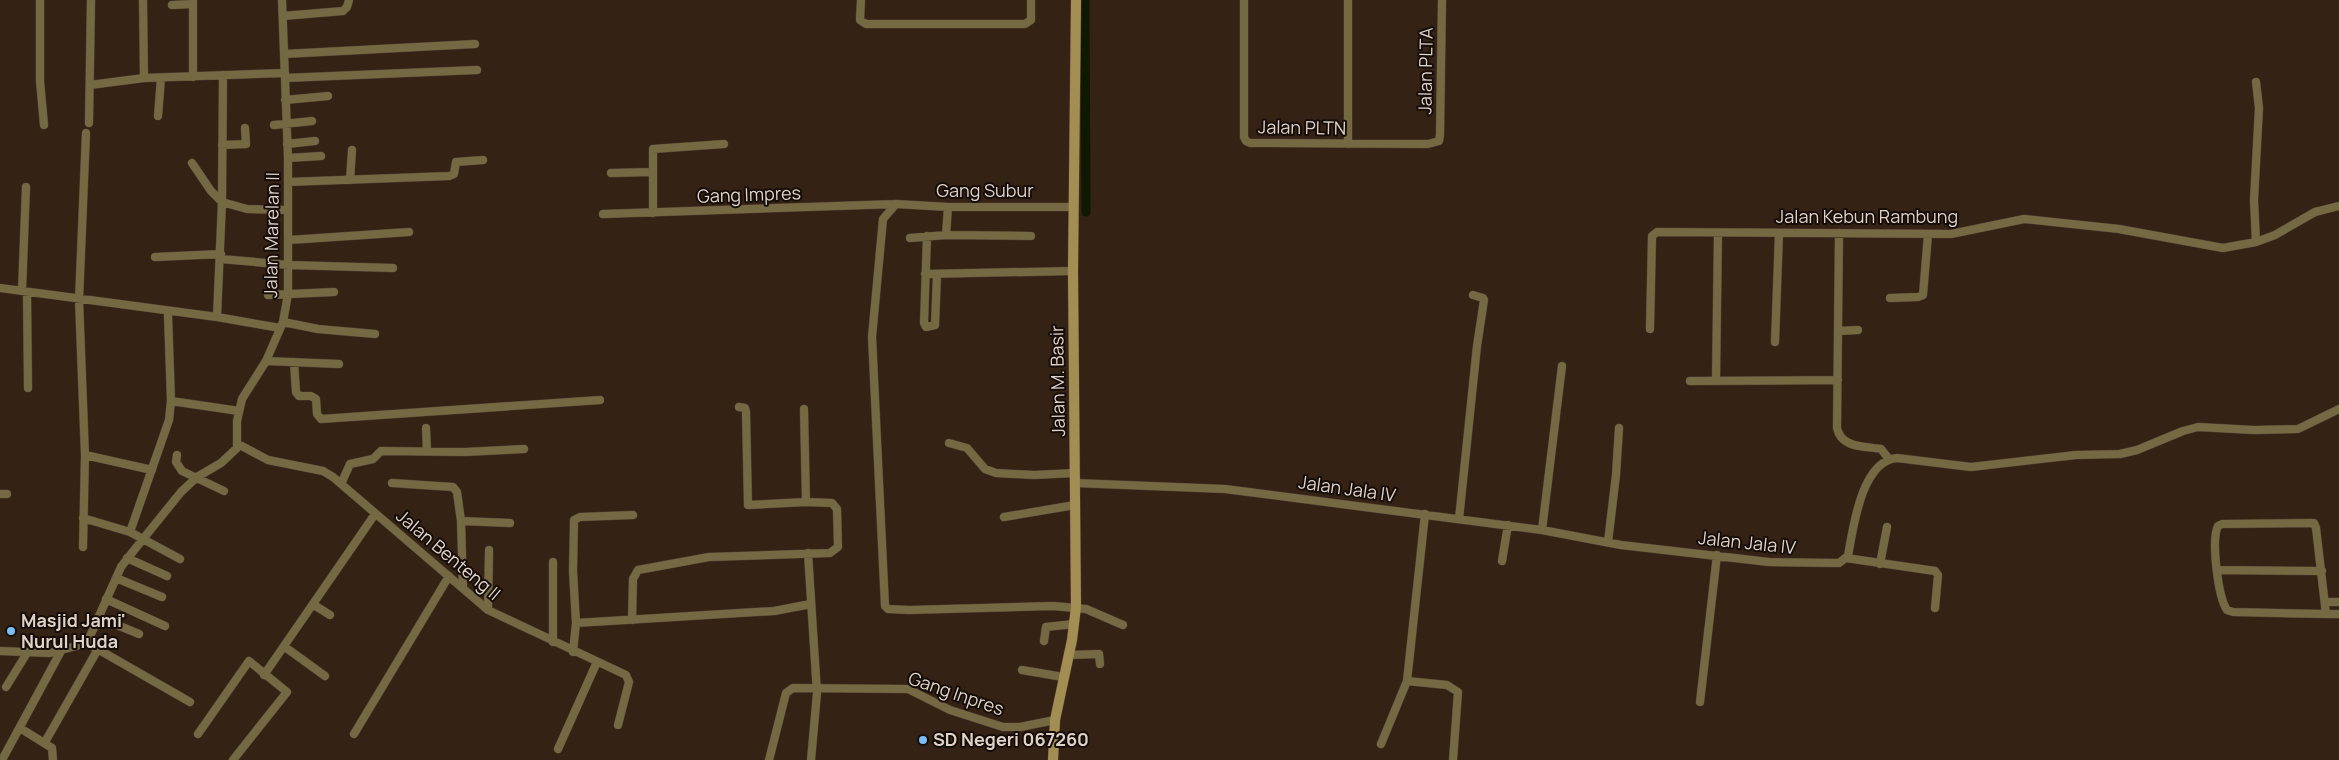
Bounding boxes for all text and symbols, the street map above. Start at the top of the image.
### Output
street label: Jalan PLTA [1412,27,1438,115]
street label: Jalan PLTN [1258,114,1346,140]
street label: Jalan Marelan II [258,172,284,298]
street label: Gang Subur [936,178,1034,202]
street label: Gang Impres [697,180,801,208]
street label: Jalan Kebun Rambung [1776,204,1958,228]
street label: Jalan M. Basir [1044,325,1070,437]
street label: Jalan Jala IV [1297,469,1397,507]
street label: Jalan Benteng II [391,503,506,605]
street label: Jalan Jala IV [1697,525,1797,559]
place label: Masjid Jami' Nurul Huda [21,608,126,653]
marker: Masjid Jami' Nurul Huda [5,625,17,637]
street label: Gang Inpres [905,666,1007,721]
place label: SD Negeri 067260 [933,727,1089,751]
marker: SD Negeri 067260 [917,734,929,746]

